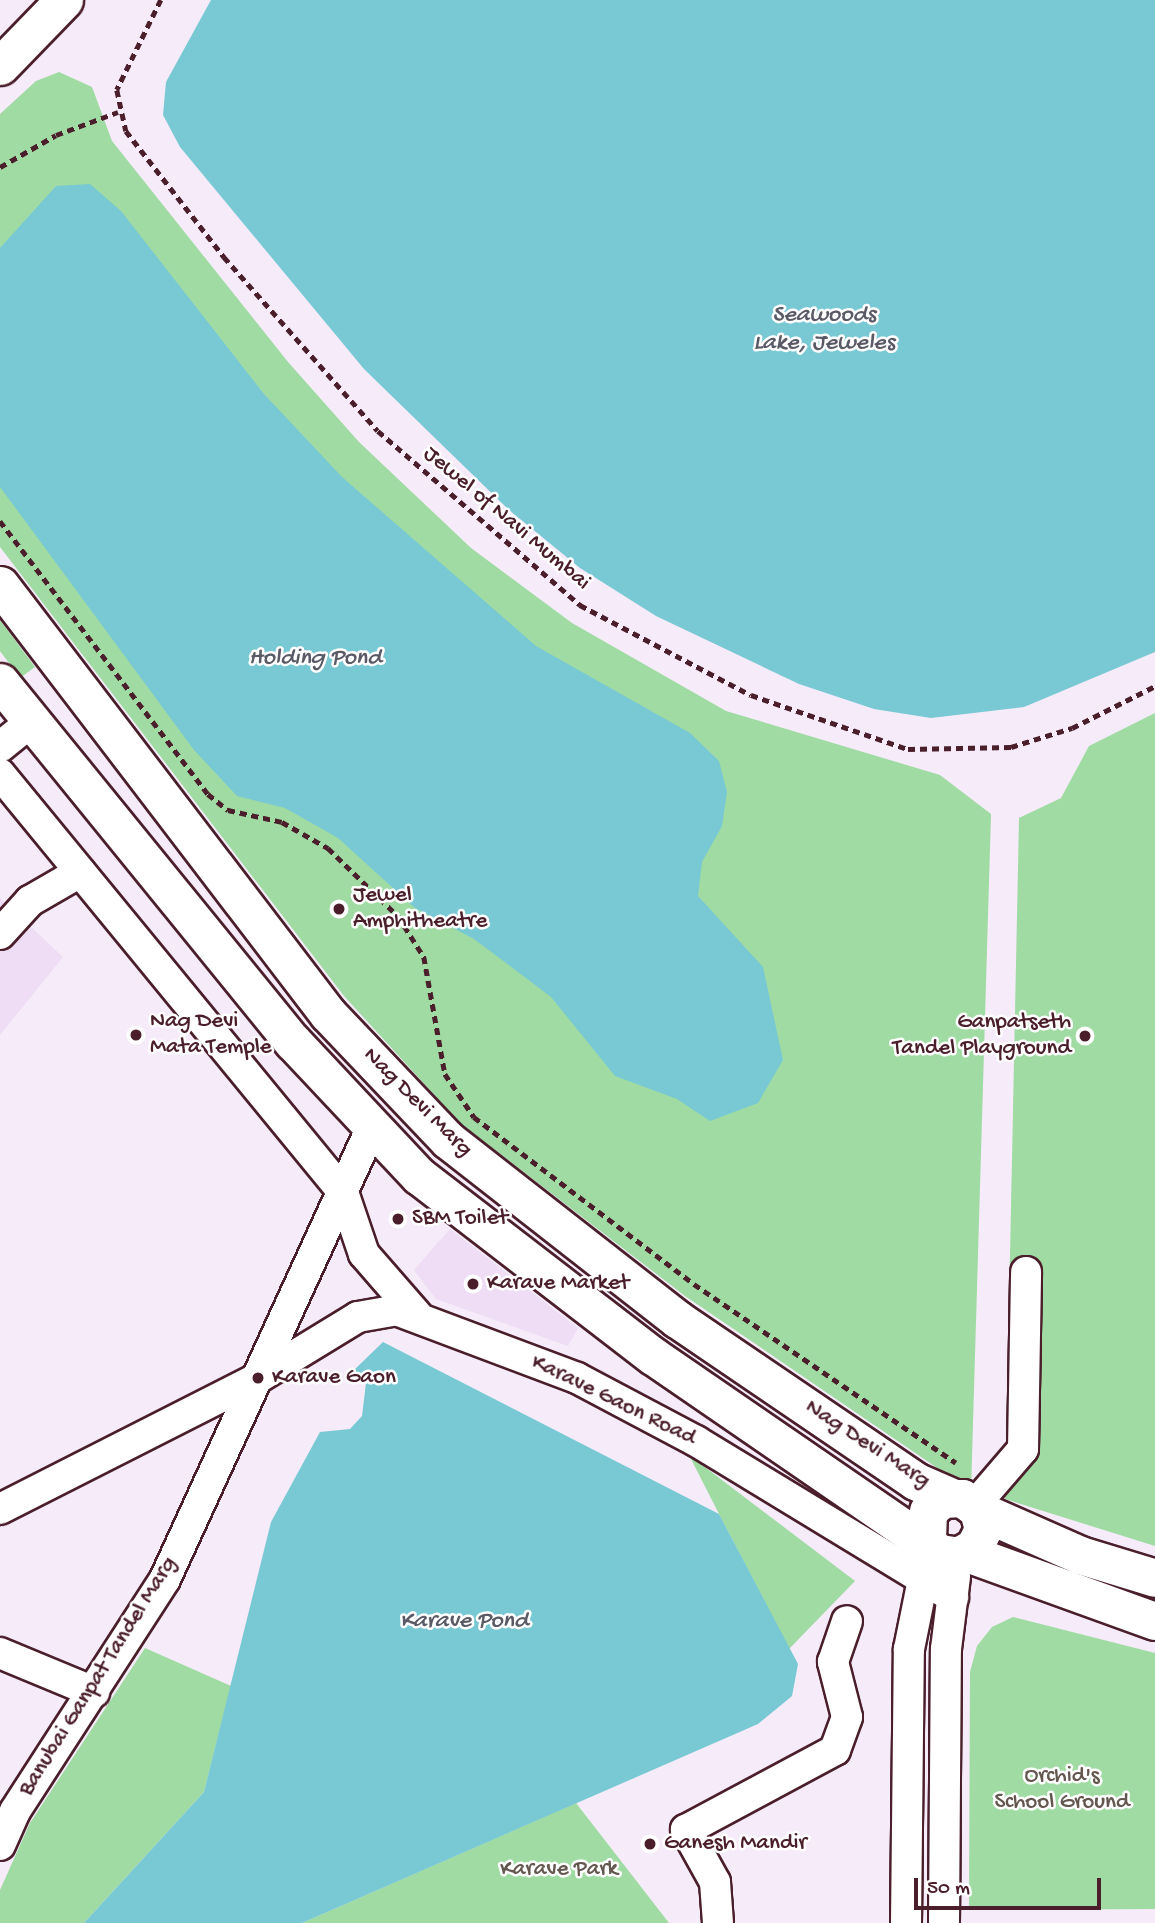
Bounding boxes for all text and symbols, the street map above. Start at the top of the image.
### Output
water label: Seawoods Lake, Jeweles [753,302,895,358]
street label: Jewel of Navi Mumbai [417,441,595,597]
water label: Holding Pond [249,645,381,673]
place label: Jewel Amphitheatre [353,882,487,936]
marker: Jewel Amphitheatre [331,901,347,917]
place label: Nag Devi Mata Temple [150,1008,272,1062]
place label: Ganpatseth Tandel Playground [892,1009,1071,1063]
marker: Nag Devi Mata Temple [128,1027,144,1043]
marker: Ganpatseth Tandel Playground [1077,1028,1093,1044]
street label: Nag Devi Marg [356,1042,478,1164]
place label: SBM Toilet [412,1205,508,1233]
marker: SBM Toilet [390,1211,406,1227]
place label: Karave Market [487,1270,629,1298]
marker: Karave Market [465,1276,481,1292]
street label: Karave Gaon Road [526,1349,700,1453]
place label: Karave Gaon [272,1364,396,1392]
marker: Karave Gaon [250,1370,266,1386]
street label: Nag Devi Marg [799,1394,935,1496]
street label: Banubai Ganpat Tandel Marg [14,1552,184,1802]
water label: Karave Pond [400,1608,528,1636]
park label: Orchid's School Ground [994,1763,1130,1817]
place label: Ganesh Mandir [664,1830,807,1858]
marker: Ganesh Mandir [642,1836,658,1852]
park label: Karave Park [500,1856,618,1884]
scale bar [917,1864,1104,1908]
text: 50 m [927,1877,970,1902]

